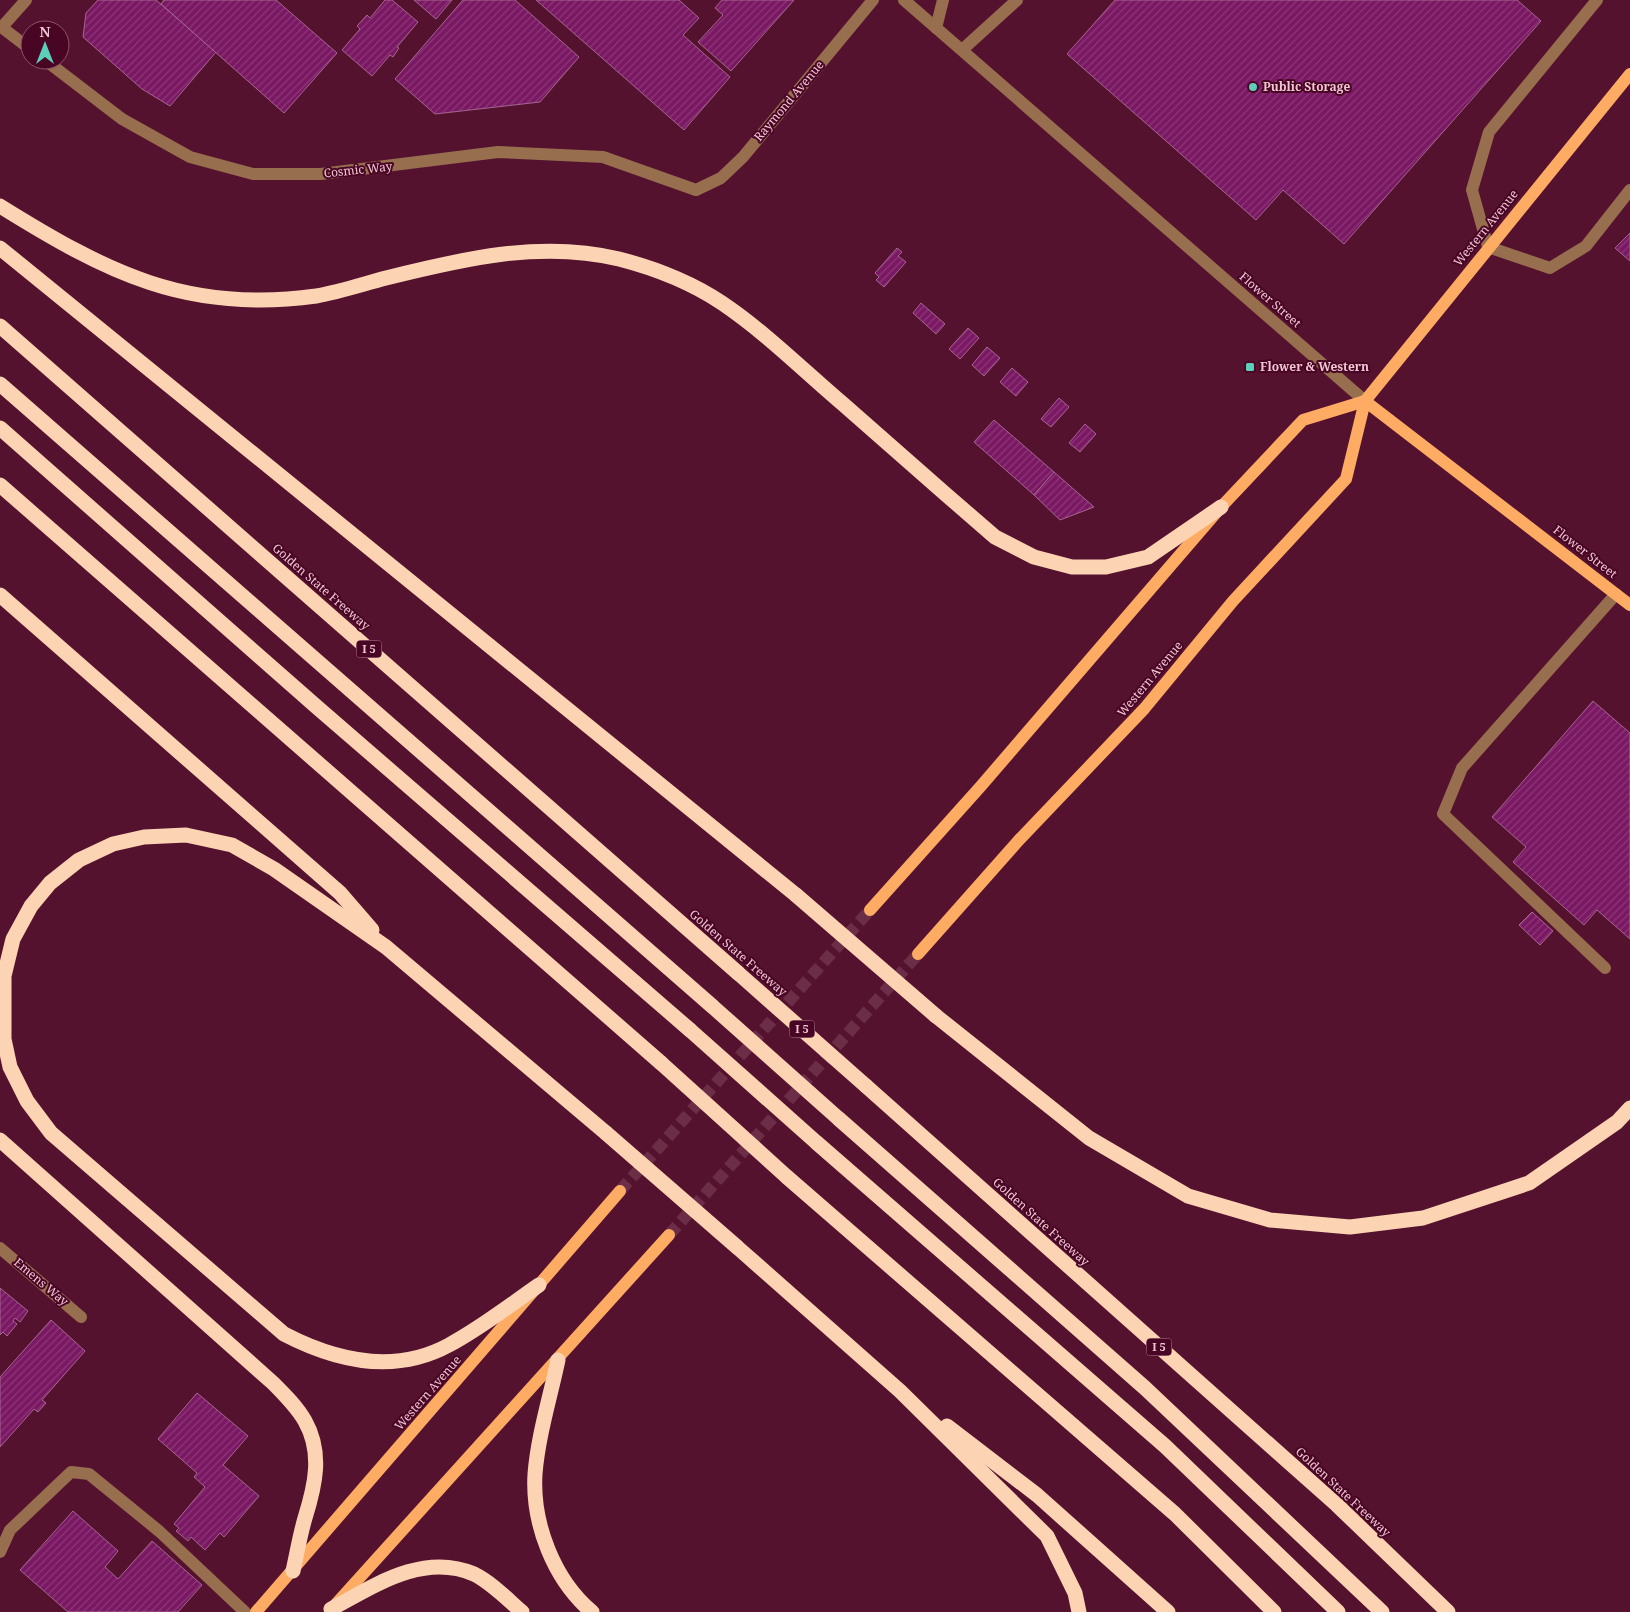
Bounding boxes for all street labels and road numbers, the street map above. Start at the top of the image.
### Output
street label: Raymond Avenue [750,57,827,145]
street label: Cosmic Way [323,157,393,182]
street label: Western Avenue [1450,186,1522,269]
street label: Flower Street [1236,268,1305,331]
street label: Flower Street [1550,521,1621,582]
street label: Golden State Freeway [269,539,374,634]
street label: Western Avenue [1113,637,1186,720]
road number: I 5 [356,641,382,658]
street label: Golden State Freeway [686,905,791,1000]
road number: I 5 [790,1021,814,1038]
street label: Golden State Freeway [989,1174,1093,1270]
street label: Emens Way [10,1254,72,1310]
road number: I 5 [1146,1338,1172,1355]
street label: Western Avenue [390,1352,465,1434]
street label: Golden State Freeway [1292,1443,1395,1540]

